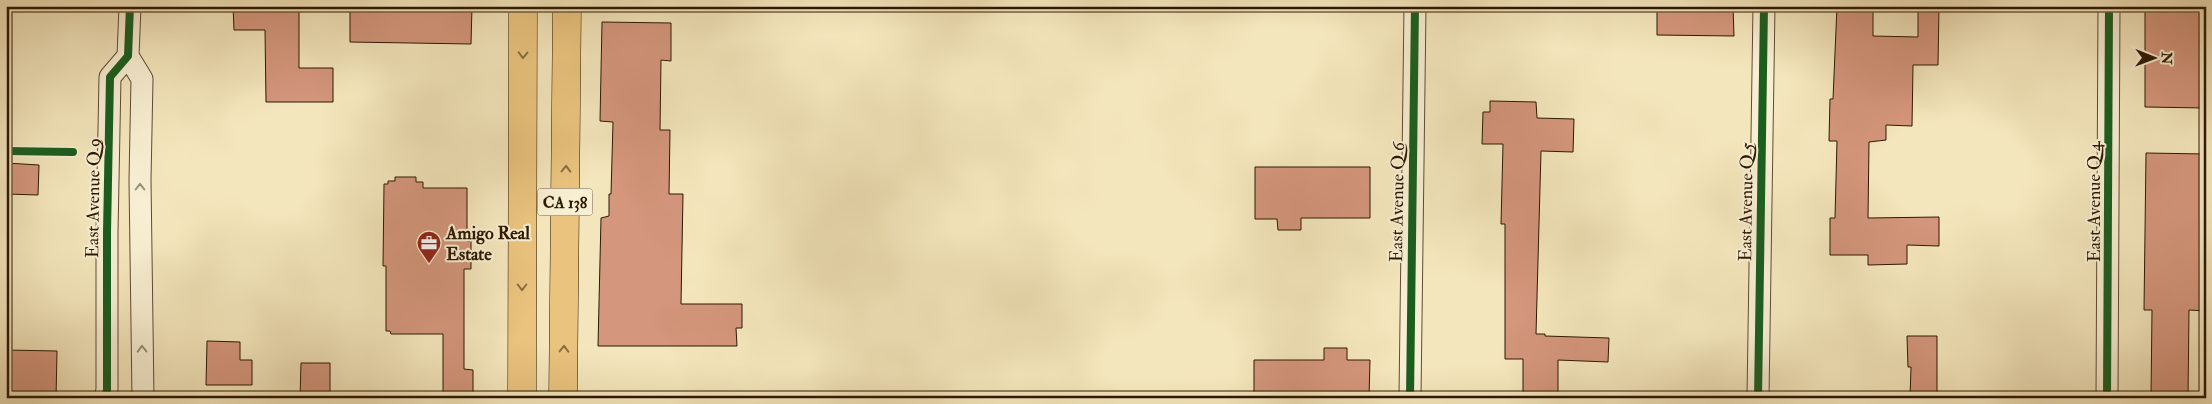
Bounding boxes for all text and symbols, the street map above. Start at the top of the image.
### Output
north arrow [2130,32,2180,82]
text: N [2158,51,2175,65]
one-way arrow [518,52,528,59]
street label: East Avenue Q 9 [81,138,106,258]
street label: East Avenue Q 4 [2083,140,2106,262]
street label: East Avenue Q 6 [1385,141,1410,262]
street label: East Avenue Q 5 [1734,142,1759,262]
one-way arrow [561,165,571,172]
one-way arrow [135,182,145,190]
road number: CA 138 [538,188,592,216]
place label: Amigo Real Estate [445,222,530,266]
office icon: Amigo Real Estate [416,230,442,264]
one-way arrow [517,284,527,292]
one-way arrow [137,345,147,352]
one-way arrow [559,345,569,352]

